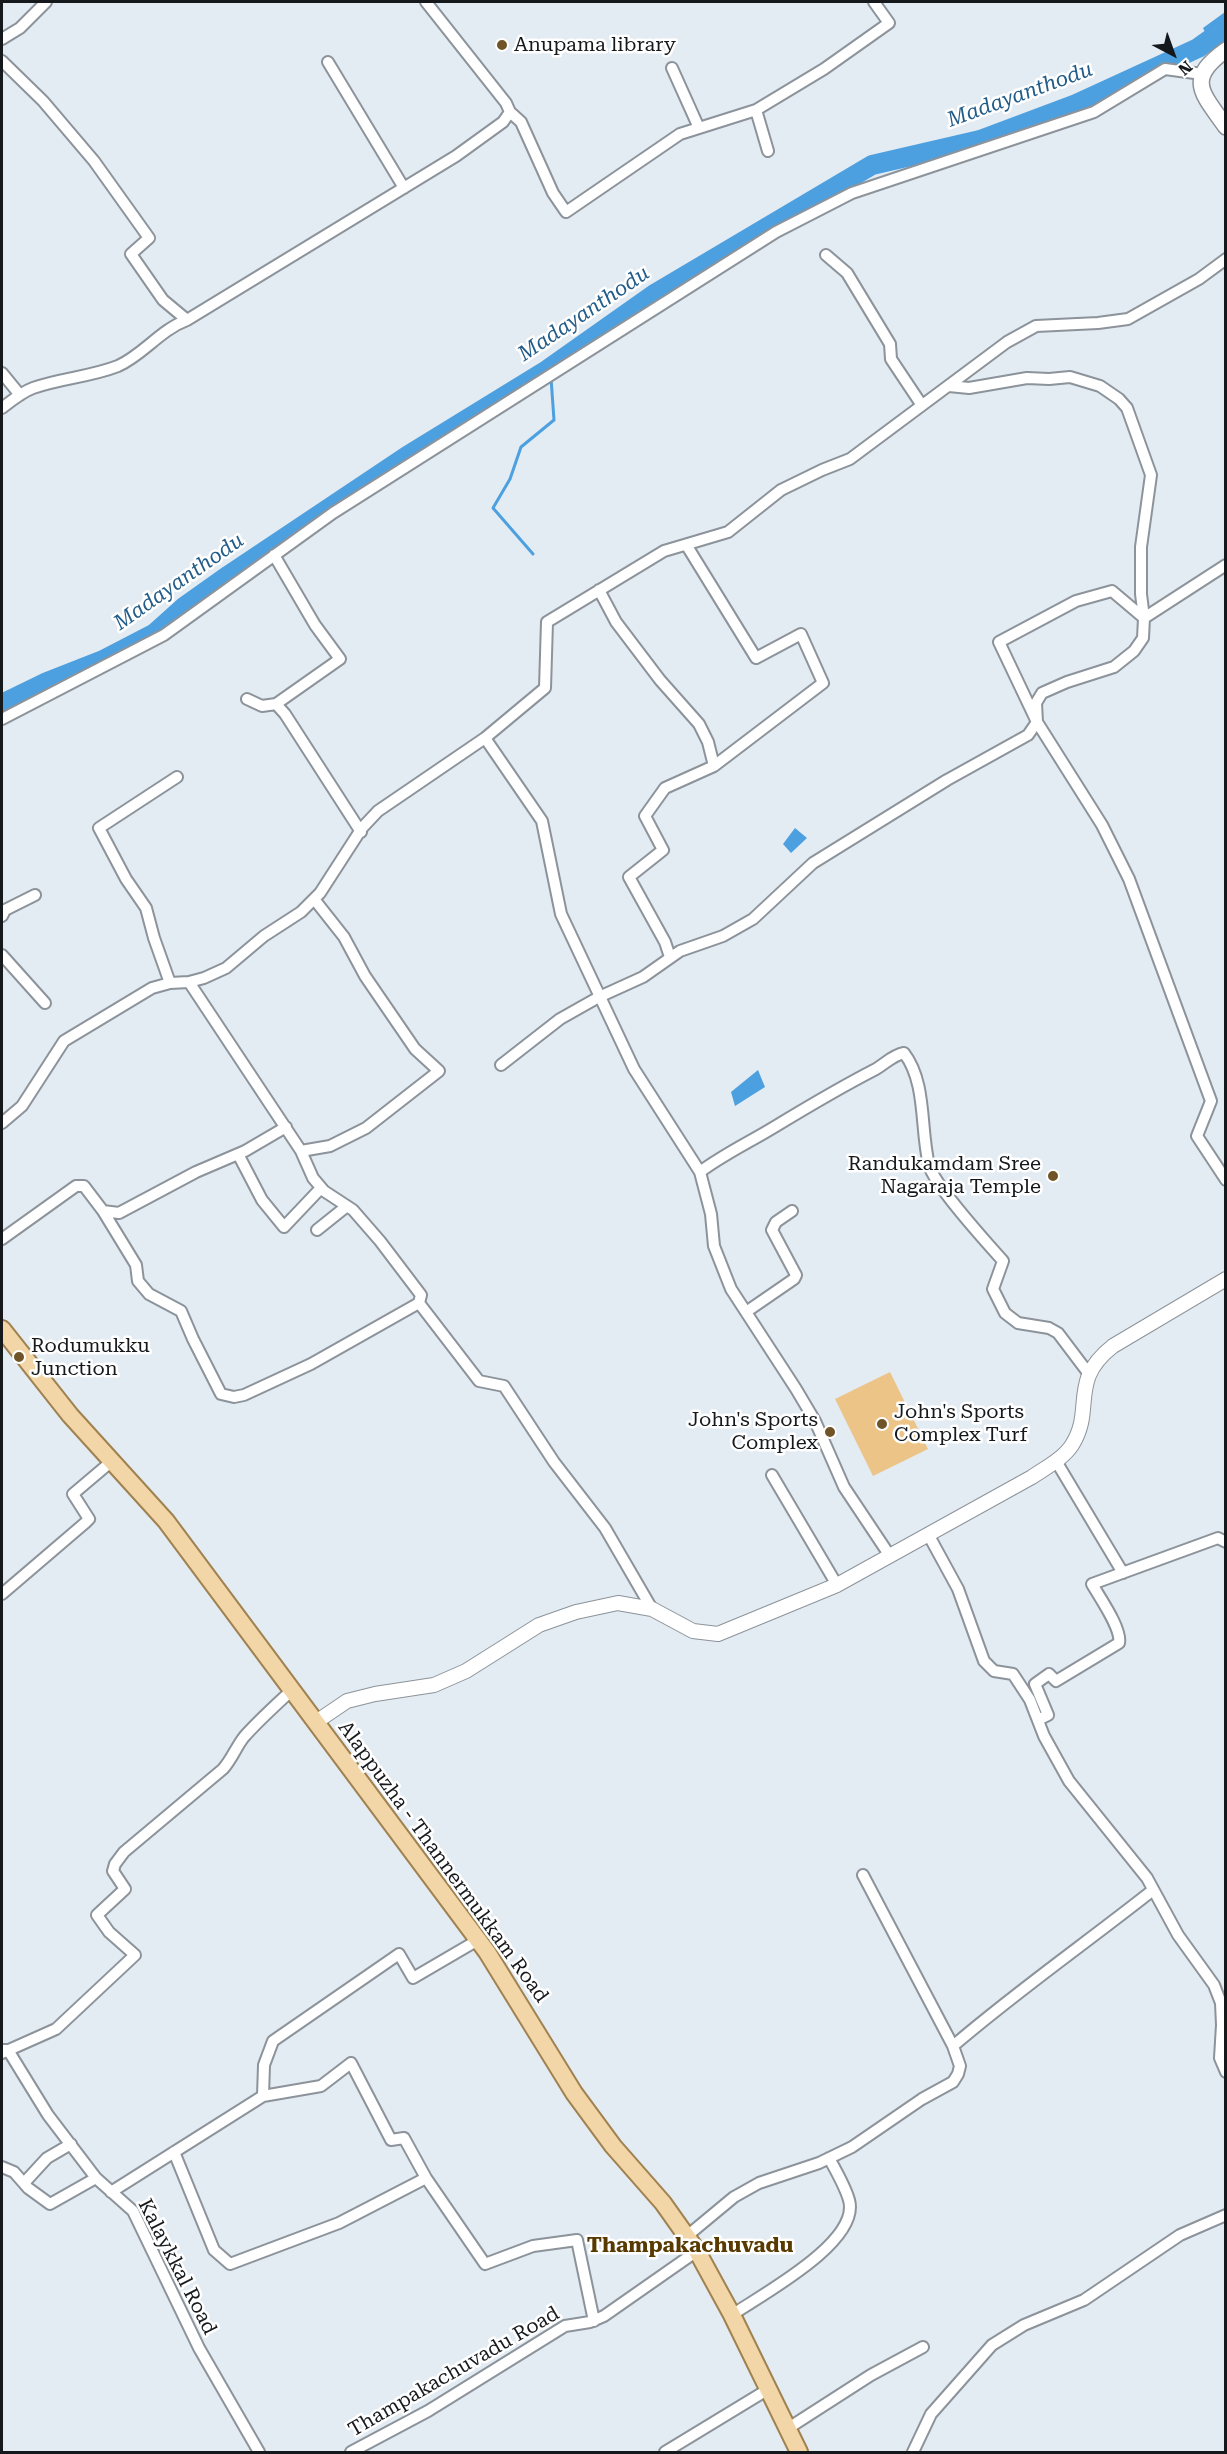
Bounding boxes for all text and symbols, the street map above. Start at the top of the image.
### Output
north arrow [1143,24,1203,84]
place label: Anupama library [514,33,676,57]
marker: Anupama library [495,38,509,52]
water label: Madayanthodu [944,57,1096,133]
text: N [1174,57,1196,79]
water label: Madayanthodu [514,261,654,367]
water label: Madayanthodu [109,528,249,636]
place label: Randukamdam Sree Nagaraja Temple [848,1152,1041,1199]
marker: Randukamdam Sree Nagaraja Temple [1046,1169,1060,1183]
place label: Rodumukku Junction [31,1334,150,1381]
marker: Rodumukku Junction [12,1350,26,1364]
place label: John's Sports Complex Turf [894,1400,1027,1447]
place label: John's Sports Complex [688,1408,818,1455]
marker: John's Sports Complex Turf [875,1417,889,1431]
marker: John's Sports Complex [823,1425,837,1439]
street label: Alappuzha - Thannermukkam Road [333,1717,553,2007]
street label: Kalaykkal Road [133,2195,221,2339]
district label: Thampakachuvadu [587,2233,793,2259]
street label: Thampakachuvadu Road [344,2302,564,2442]

